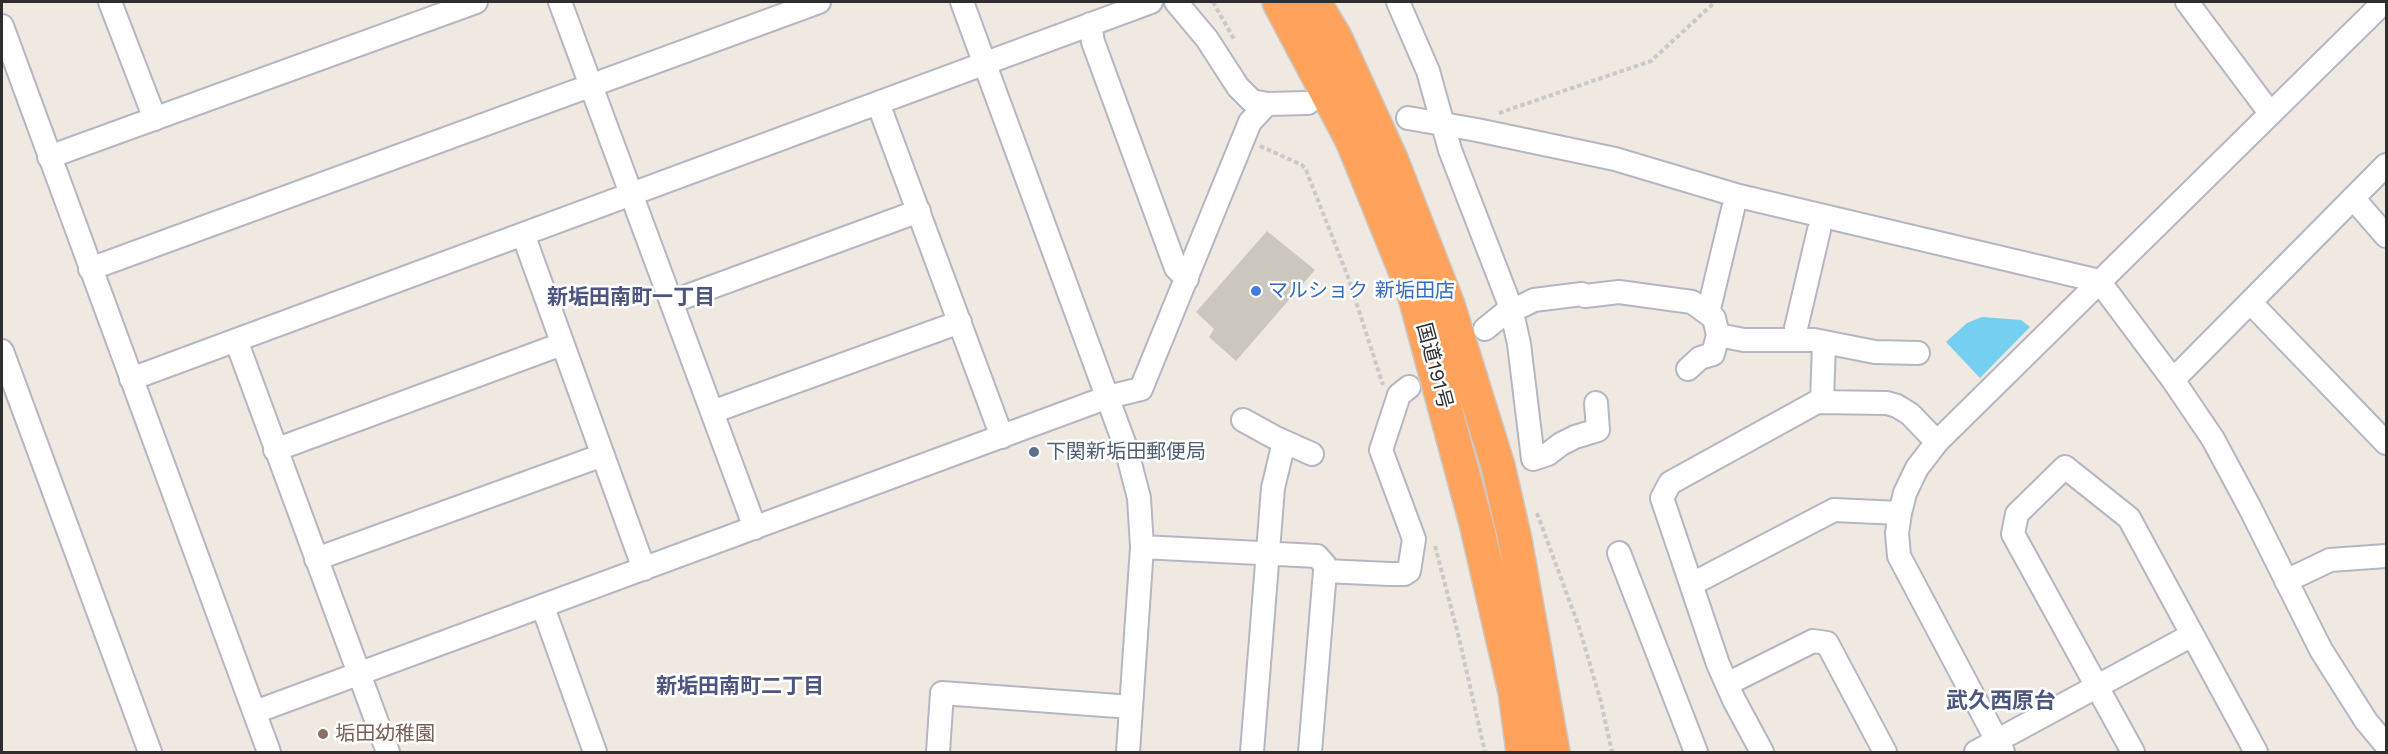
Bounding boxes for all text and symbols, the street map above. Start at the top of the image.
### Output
place label: マルショク 新垢田店 [1268,279,1455,303]
marker: マルショク 新垢田店 [1249,284,1263,298]
district label: 新垢田南町一丁目 [547,285,715,311]
street label: 国道191号 [1411,320,1457,412]
place label: 下関新垢田郵便局 [1046,440,1206,464]
marker: 下関新垢田郵便局 [1027,445,1041,459]
district label: 新垢田南町二丁目 [656,674,824,700]
district label: 武久西原台 [1946,689,2056,715]
place label: 垢田幼稚園 [335,722,435,746]
marker: 垢田幼稚園 [316,727,330,741]

